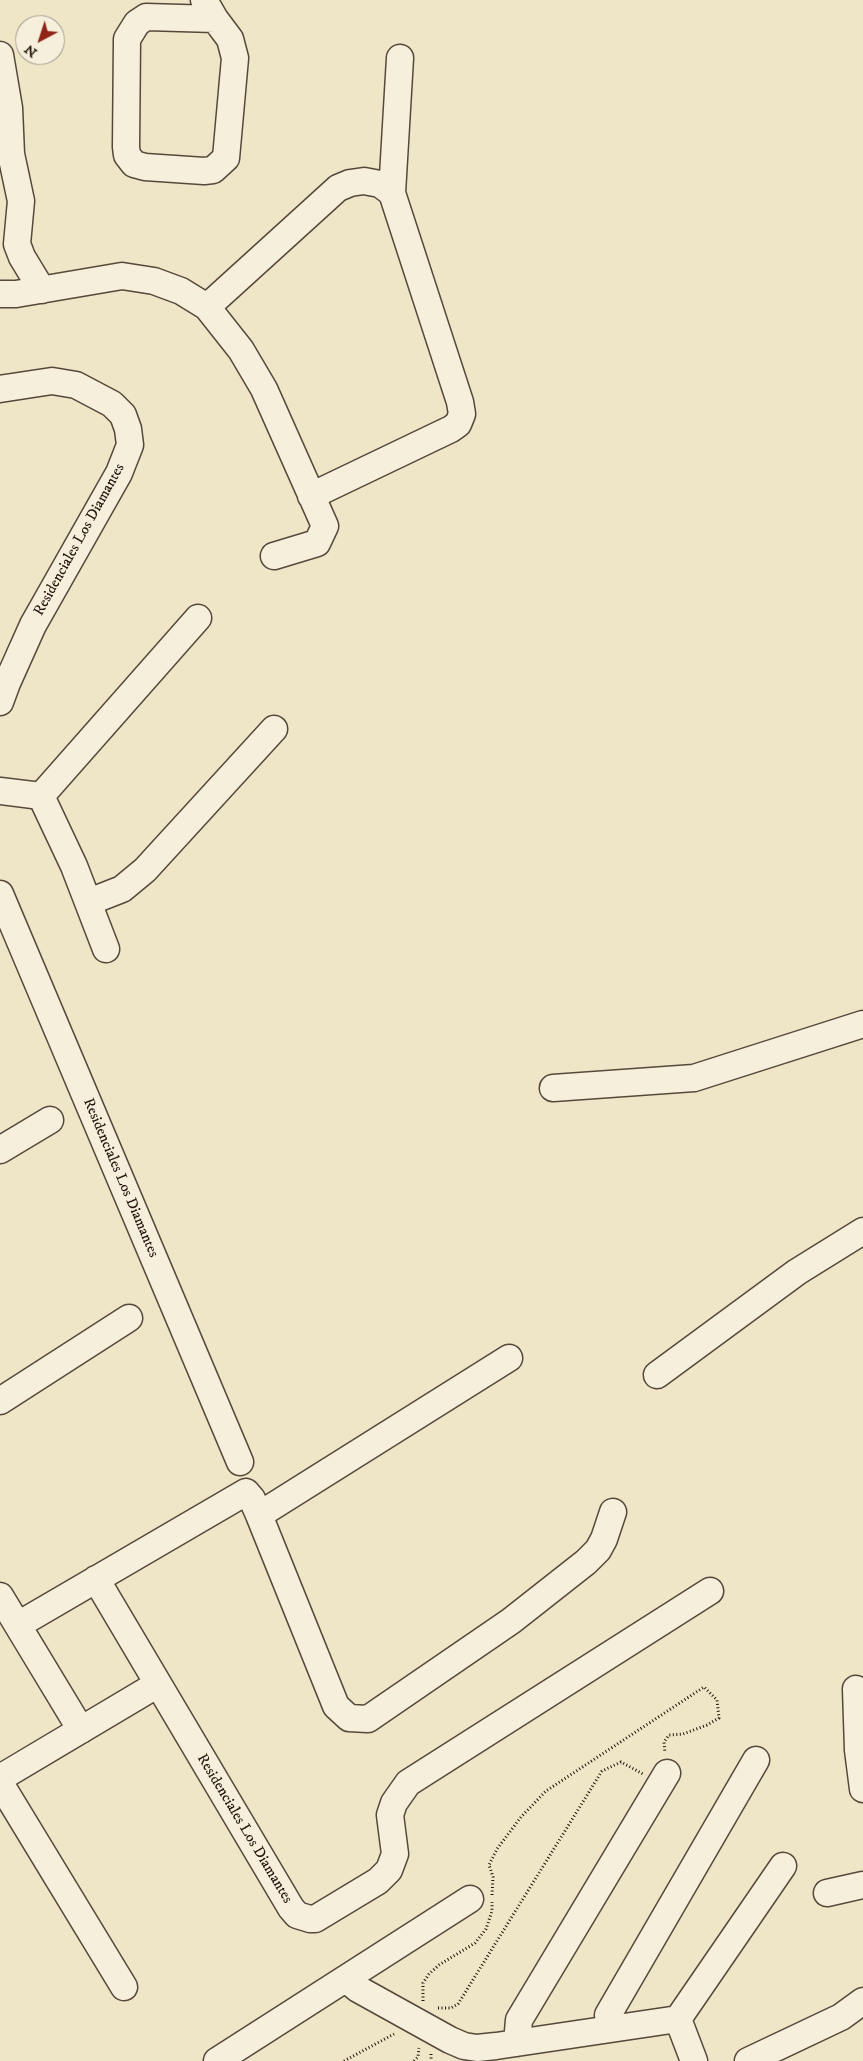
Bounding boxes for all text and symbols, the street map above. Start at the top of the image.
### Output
north arrow [15,15,65,65]
text: N [21,40,41,61]
street label: Residenciales Los Diamantes [31,461,129,619]
street label: Residenciales Los Diamantes [78,1096,162,1260]
street label: Residenciales Los Diamantes [192,1751,296,1907]

